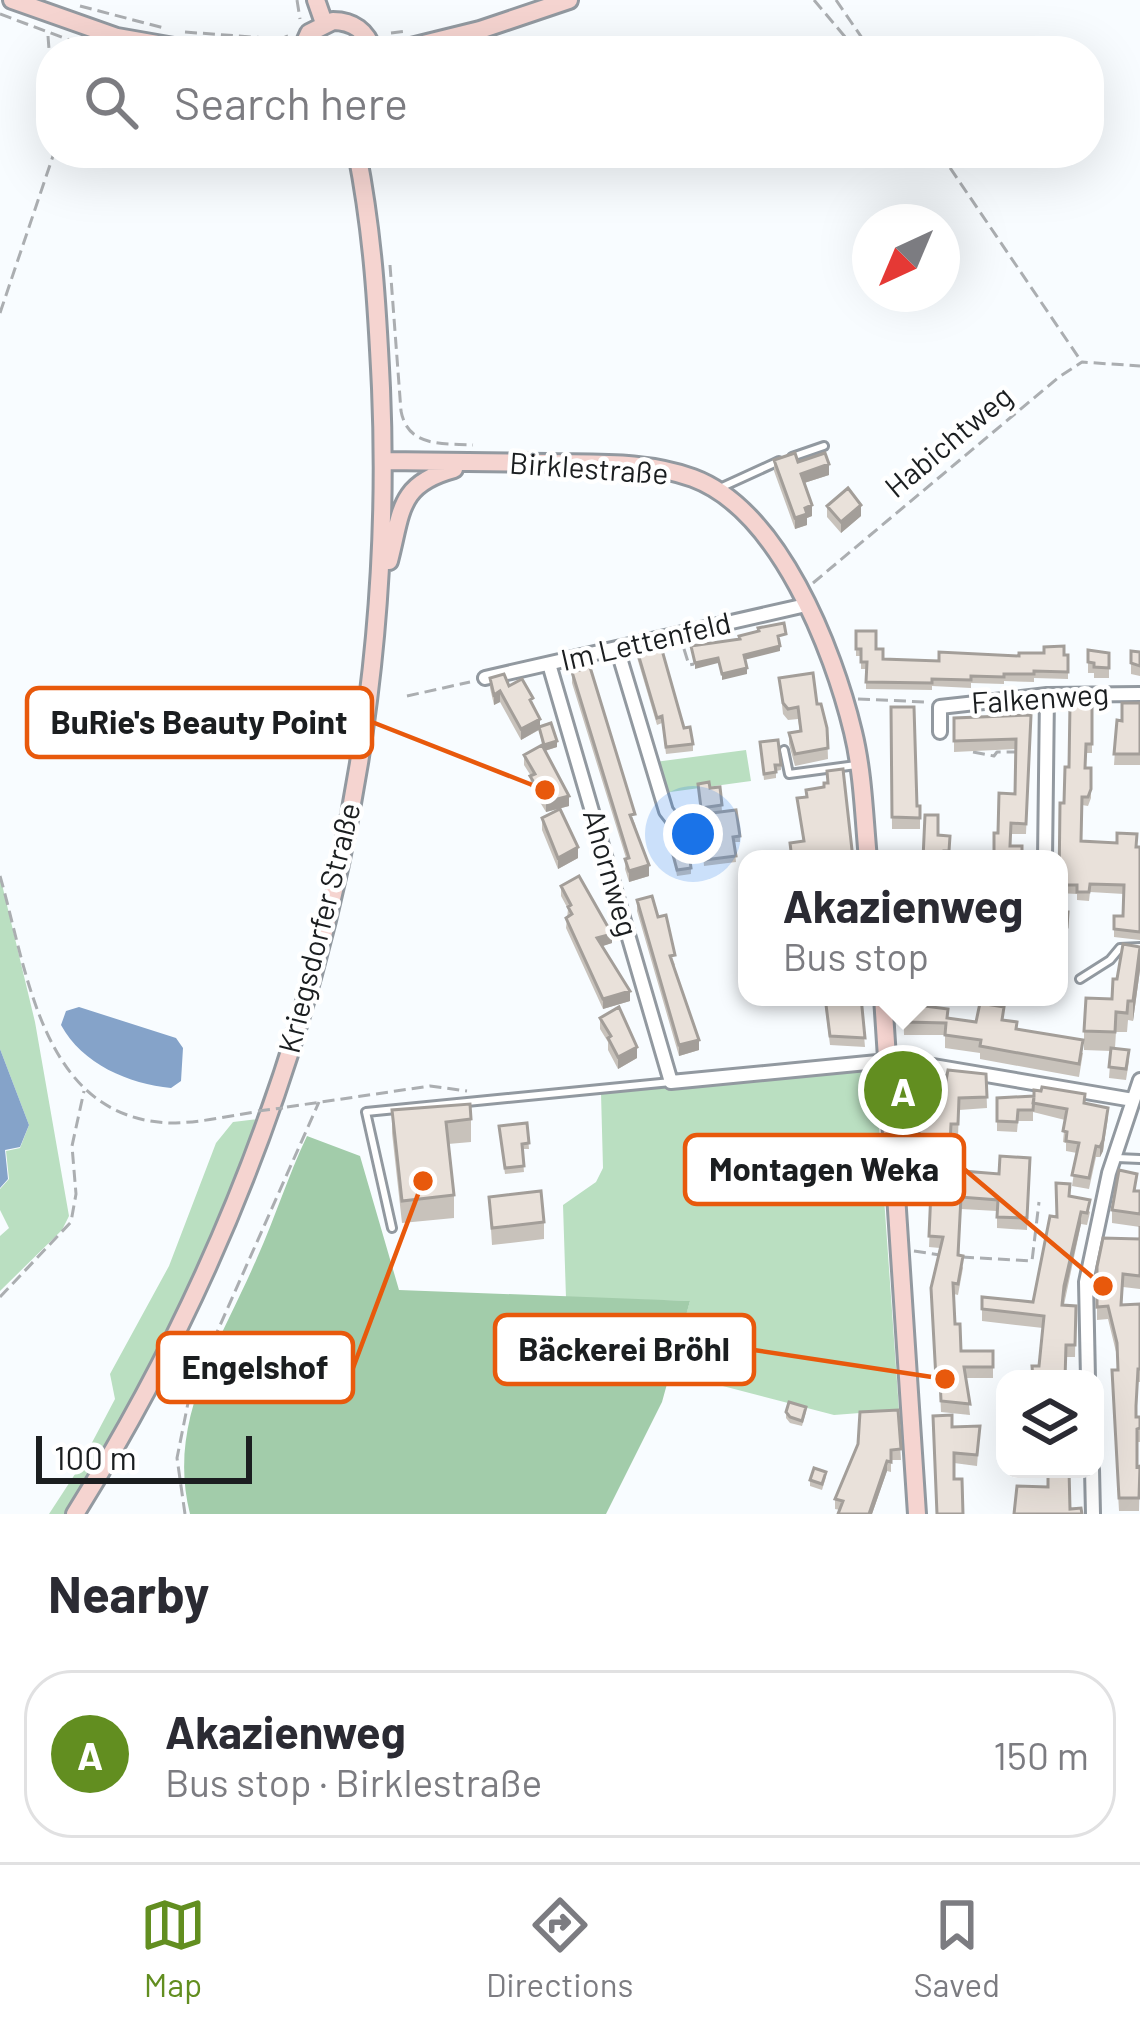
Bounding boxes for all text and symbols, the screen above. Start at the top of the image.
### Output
search box [36,36,1104,168]
icon: search [78,69,144,135]
text: Search here [174,75,408,129]
north arrow [852,204,960,312]
street label: Habichtweg [877,377,1019,504]
street label: Birklestraße [508,443,670,491]
street label: Im Lettenfeld [557,603,734,677]
street label: Falkenweg [970,674,1110,720]
callout: BuRie's Beauty Point [27,688,372,757]
text: BuRie's Beauty Point [50,701,348,741]
street label: Kriegsdorfer Straße [270,799,367,1056]
your location [663,804,723,864]
street label: Ahornweg [577,805,647,940]
popup [738,850,1068,1006]
text: Akazienweg [783,878,1023,932]
text: Bus stop [783,932,929,979]
pin: A [864,1045,942,1135]
callout: Montagen Weka [685,1135,964,1204]
text: Montagen Weka [709,1148,939,1188]
callout: Bäckerei Bröhl [495,1315,754,1384]
text: Bäckerei Bröhl [518,1328,730,1368]
callout: Engelshof [158,1333,353,1402]
text: Engelshof [182,1346,328,1386]
map controls [996,1370,1104,1478]
button: layers [996,1370,1104,1478]
scale bar [36,1430,252,1483]
text: 100 m [54,1437,137,1477]
text: Nearby [48,1562,209,1623]
text: Akazienweg [165,1704,406,1758]
text: A [77,1731,103,1778]
text: 150 m [993,1731,1089,1778]
text: Bus stop · Birklestraße [165,1758,542,1805]
tab: Map [140,1892,206,2004]
tab: Directions [486,1892,633,2004]
tab: Saved [913,1892,1000,2004]

